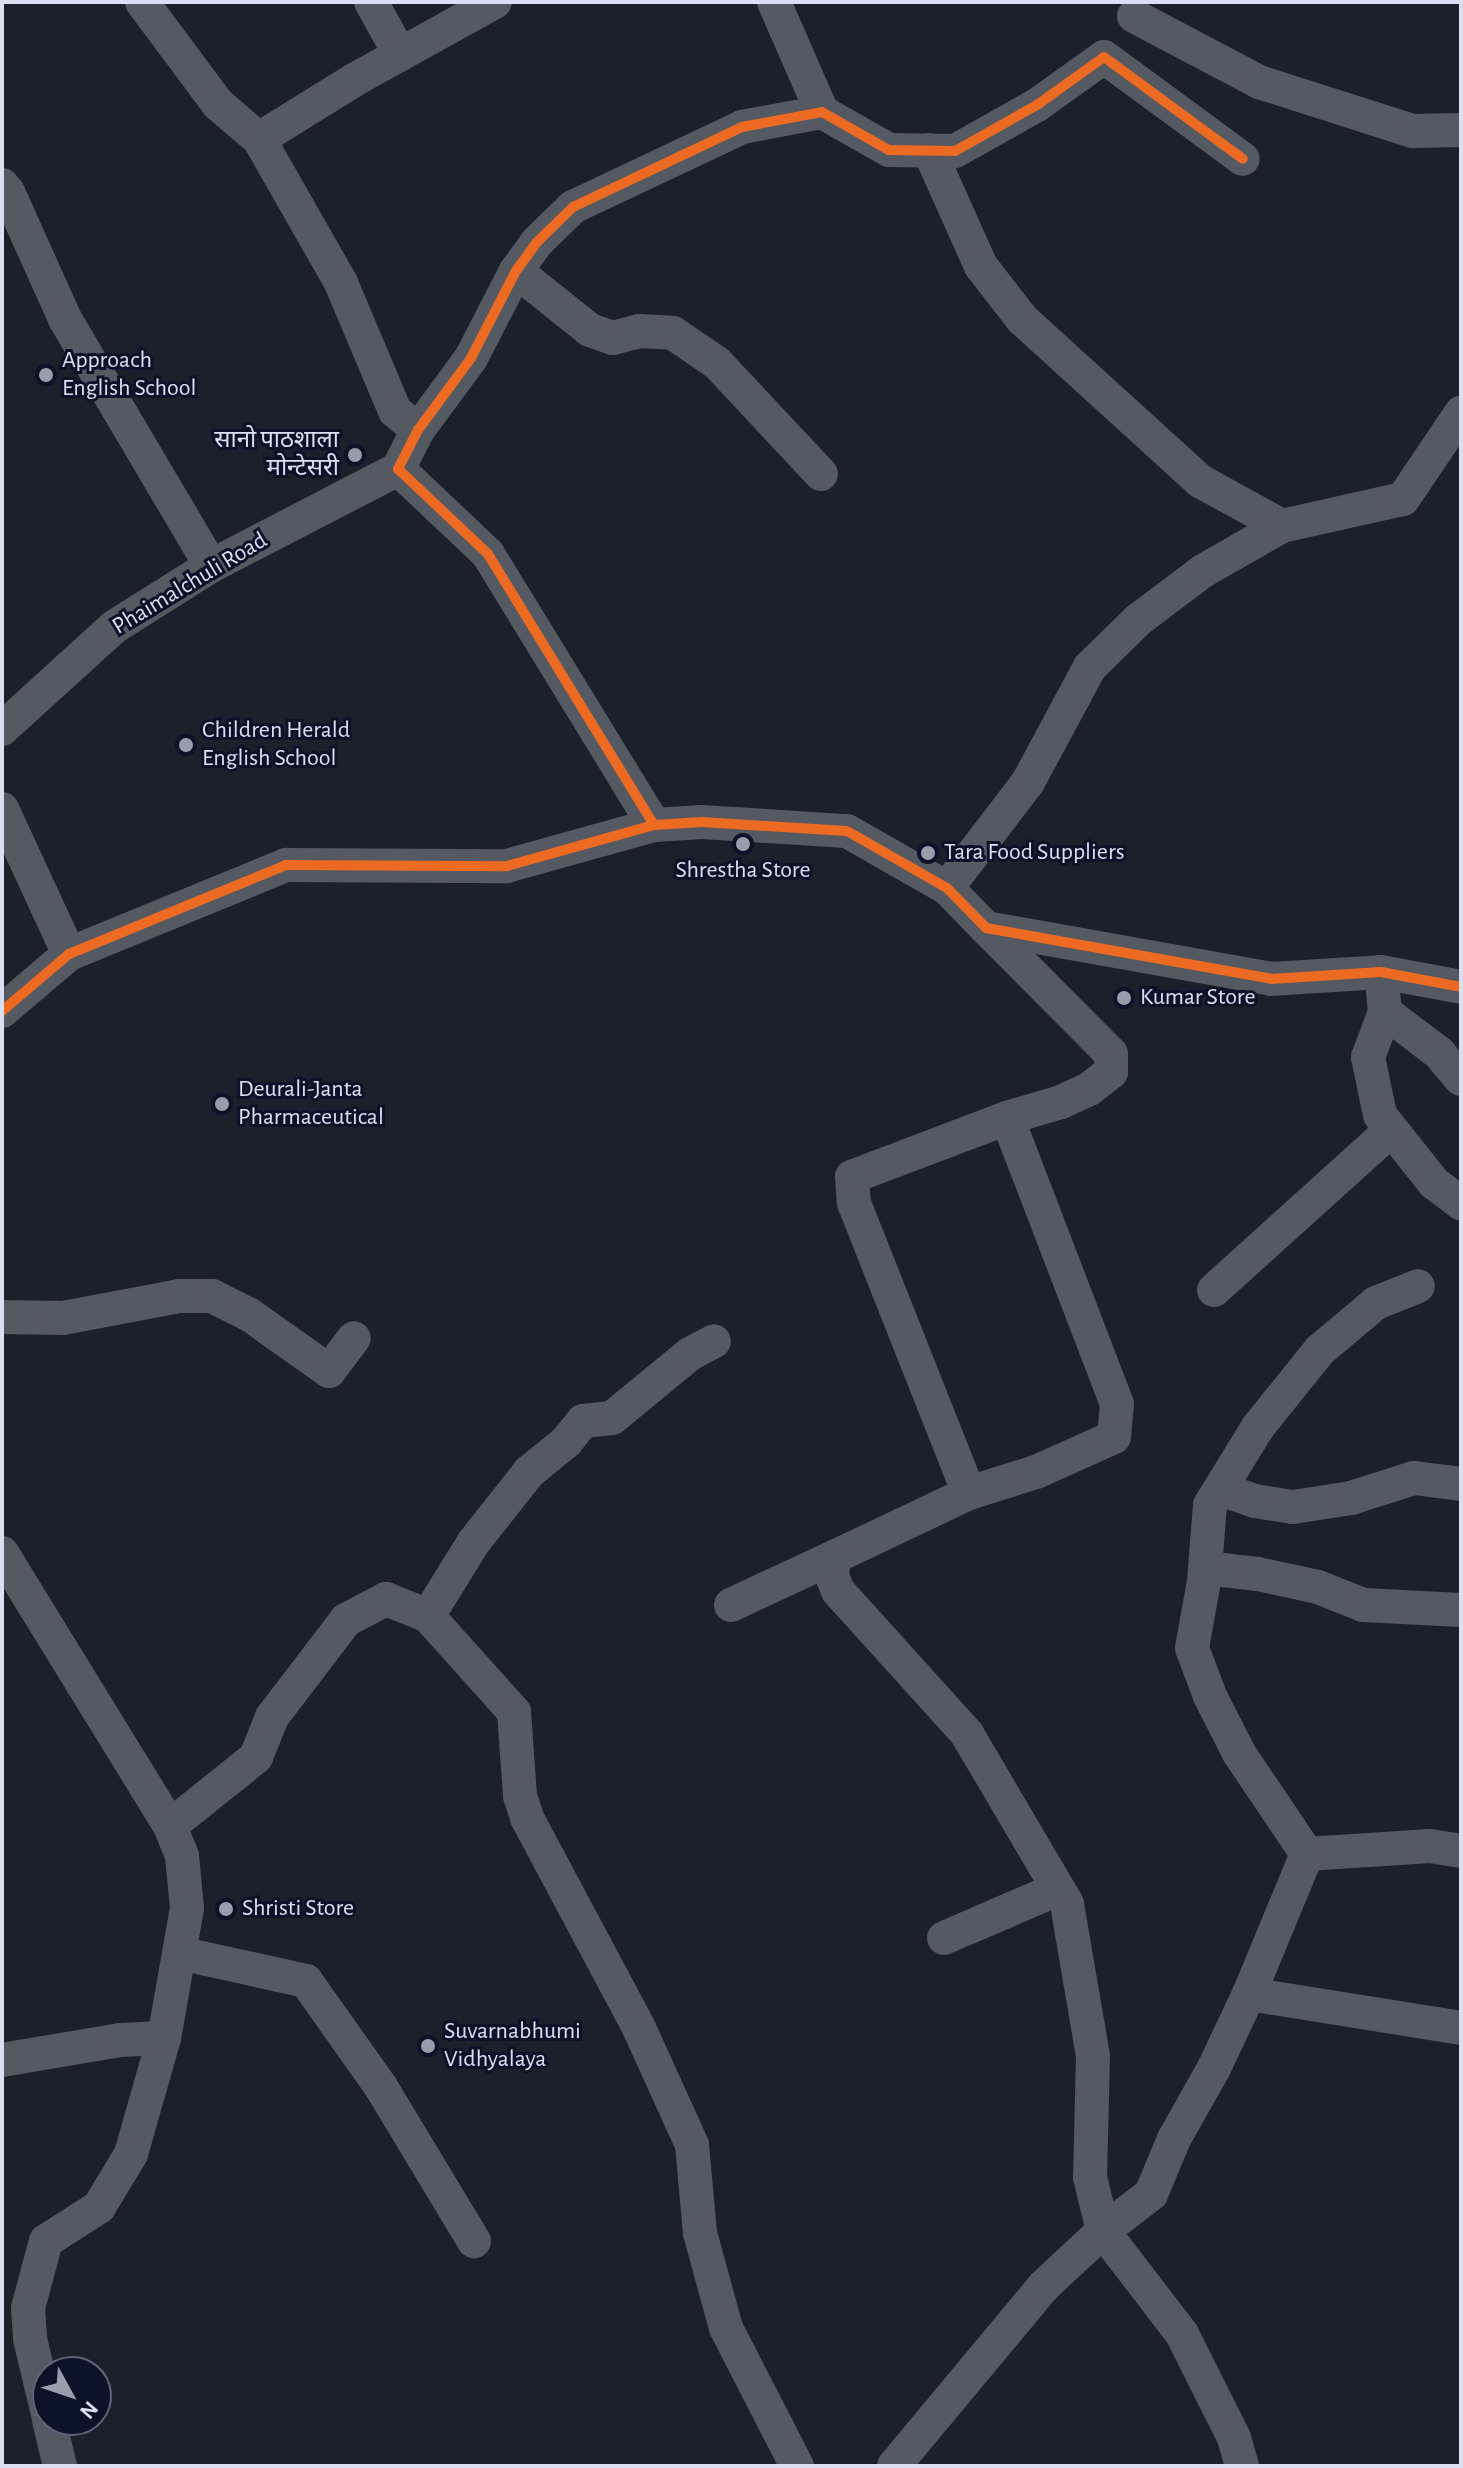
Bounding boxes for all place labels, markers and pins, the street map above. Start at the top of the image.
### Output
place label: Approach English School [62,347,197,403]
marker: Approach English School [37,366,55,384]
place label: सानो पाठशाला मोन्टेसरी [214,427,339,483]
marker: सानो पाठशाला मोन्टेसरी [346,446,364,464]
place label: Children Herald English School [202,717,350,773]
marker: Children Herald English School [177,736,195,754]
marker: Shrestha Store [734,835,752,853]
place label: Tara Food Suppliers [944,839,1125,867]
marker: Tara Food Suppliers [919,844,937,862]
place label: Shrestha Store [675,857,811,885]
place label: Kumar Store [1140,984,1255,1012]
marker: Kumar Store [1115,989,1133,1007]
place label: Deurali-Janta Pharmaceutical [238,1076,384,1132]
marker: Deurali-Janta Pharmaceutical [213,1095,231,1113]
place label: Shristi Store [242,1895,354,1923]
marker: Shristi Store [217,1900,235,1918]
place label: Suvarnabhumi Vidhyalaya [444,2018,581,2074]
marker: Suvarnabhumi Vidhyalaya [419,2037,437,2055]

